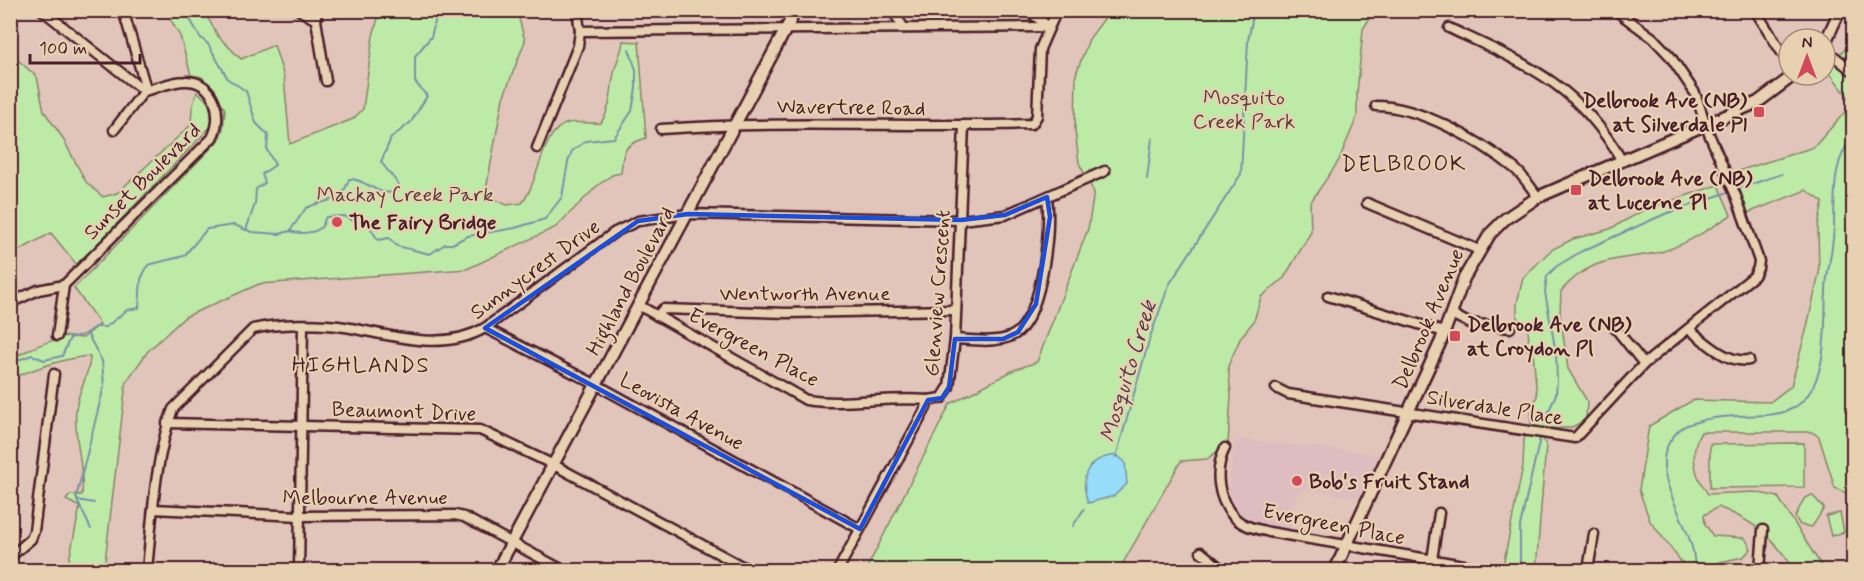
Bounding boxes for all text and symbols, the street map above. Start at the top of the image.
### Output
scale bar [30,27,140,65]
north arrow [1777,27,1837,87]
text: N [1802,33,1812,54]
text: 100 m [39,37,87,61]
park label: Mosquito Creek Park [1193,84,1295,136]
place label: Delbrook Ave (NB) at Silverdale Pl [1582,87,1748,139]
street label: Wavertree Road [776,93,926,123]
marker: Delbrook Ave (NB) at Silverdale Pl [1752,105,1766,119]
street label: Sunset Boulevard [78,117,208,247]
district label: DELBROOK [1341,151,1467,179]
place label: Delbrook Ave (NB) at Lucerne Pl [1588,165,1753,217]
park label: Mackay Creek Park [317,181,494,209]
marker: Delbrook Ave (NB) at Lucerne Pl [1569,183,1583,197]
street label: Highland Boulevard [580,202,684,362]
place label: The Fairy Bridge [349,209,497,239]
street label: Glenview Crescent [918,209,958,377]
street label: Sunnycrest Drive [465,213,606,326]
marker: The Fairy Bridge [330,215,344,229]
street label: Delbrook Avenue [1387,244,1471,394]
street label: Wentworth Avenue [719,280,891,308]
water label: Mosquito Creek [1094,296,1164,446]
street label: Evergreen Place [683,302,824,395]
place label: Delbrook Ave (NB) at Croydon Pl [1467,311,1632,363]
marker: Delbrook Ave (NB) at Croydon Pl [1448,329,1462,343]
district label: HIGHLANDS [292,352,430,380]
street label: Leovista Avenue [614,366,749,458]
street label: Silverdale Place [1425,383,1565,433]
street label: Beaumont Drive [331,395,477,429]
place label: Bob's Fruit Stand [1309,468,1470,496]
marker: Bob's Fruit Stand [1290,474,1304,488]
street label: Melbourne Avenue [282,484,448,512]
street label: Evergreen Place [1260,497,1407,553]

